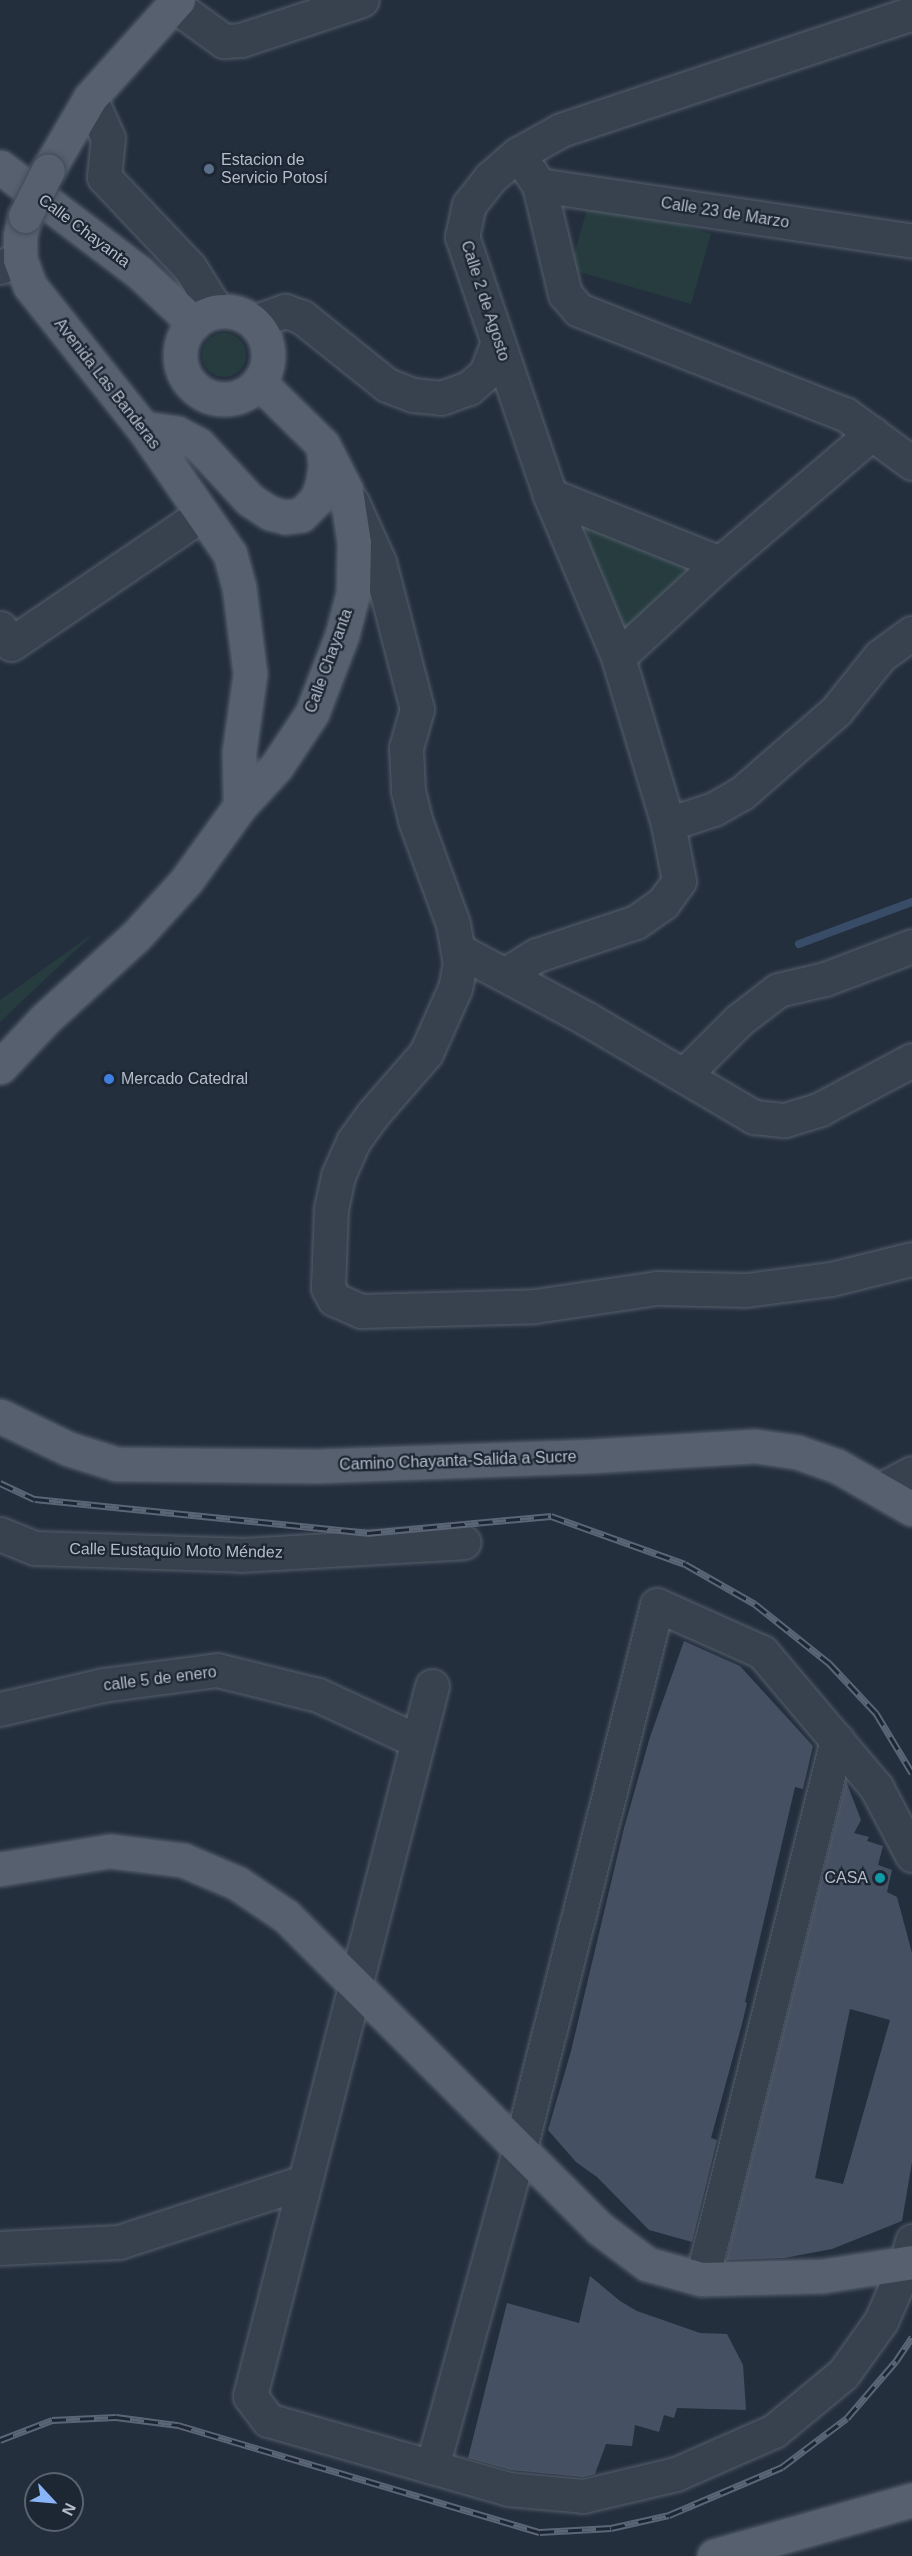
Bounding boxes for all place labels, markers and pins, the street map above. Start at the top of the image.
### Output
place label: Estacion de Servicio Potosí [221,150,328,188]
marker: Estacion de Servicio Potosí [202,162,216,176]
place label: Mercado Catedral [121,1069,248,1089]
marker: Mercado Catedral [102,1072,116,1086]
place label: CASA [824,1868,868,1888]
marker: CASA [873,1871,887,1885]

